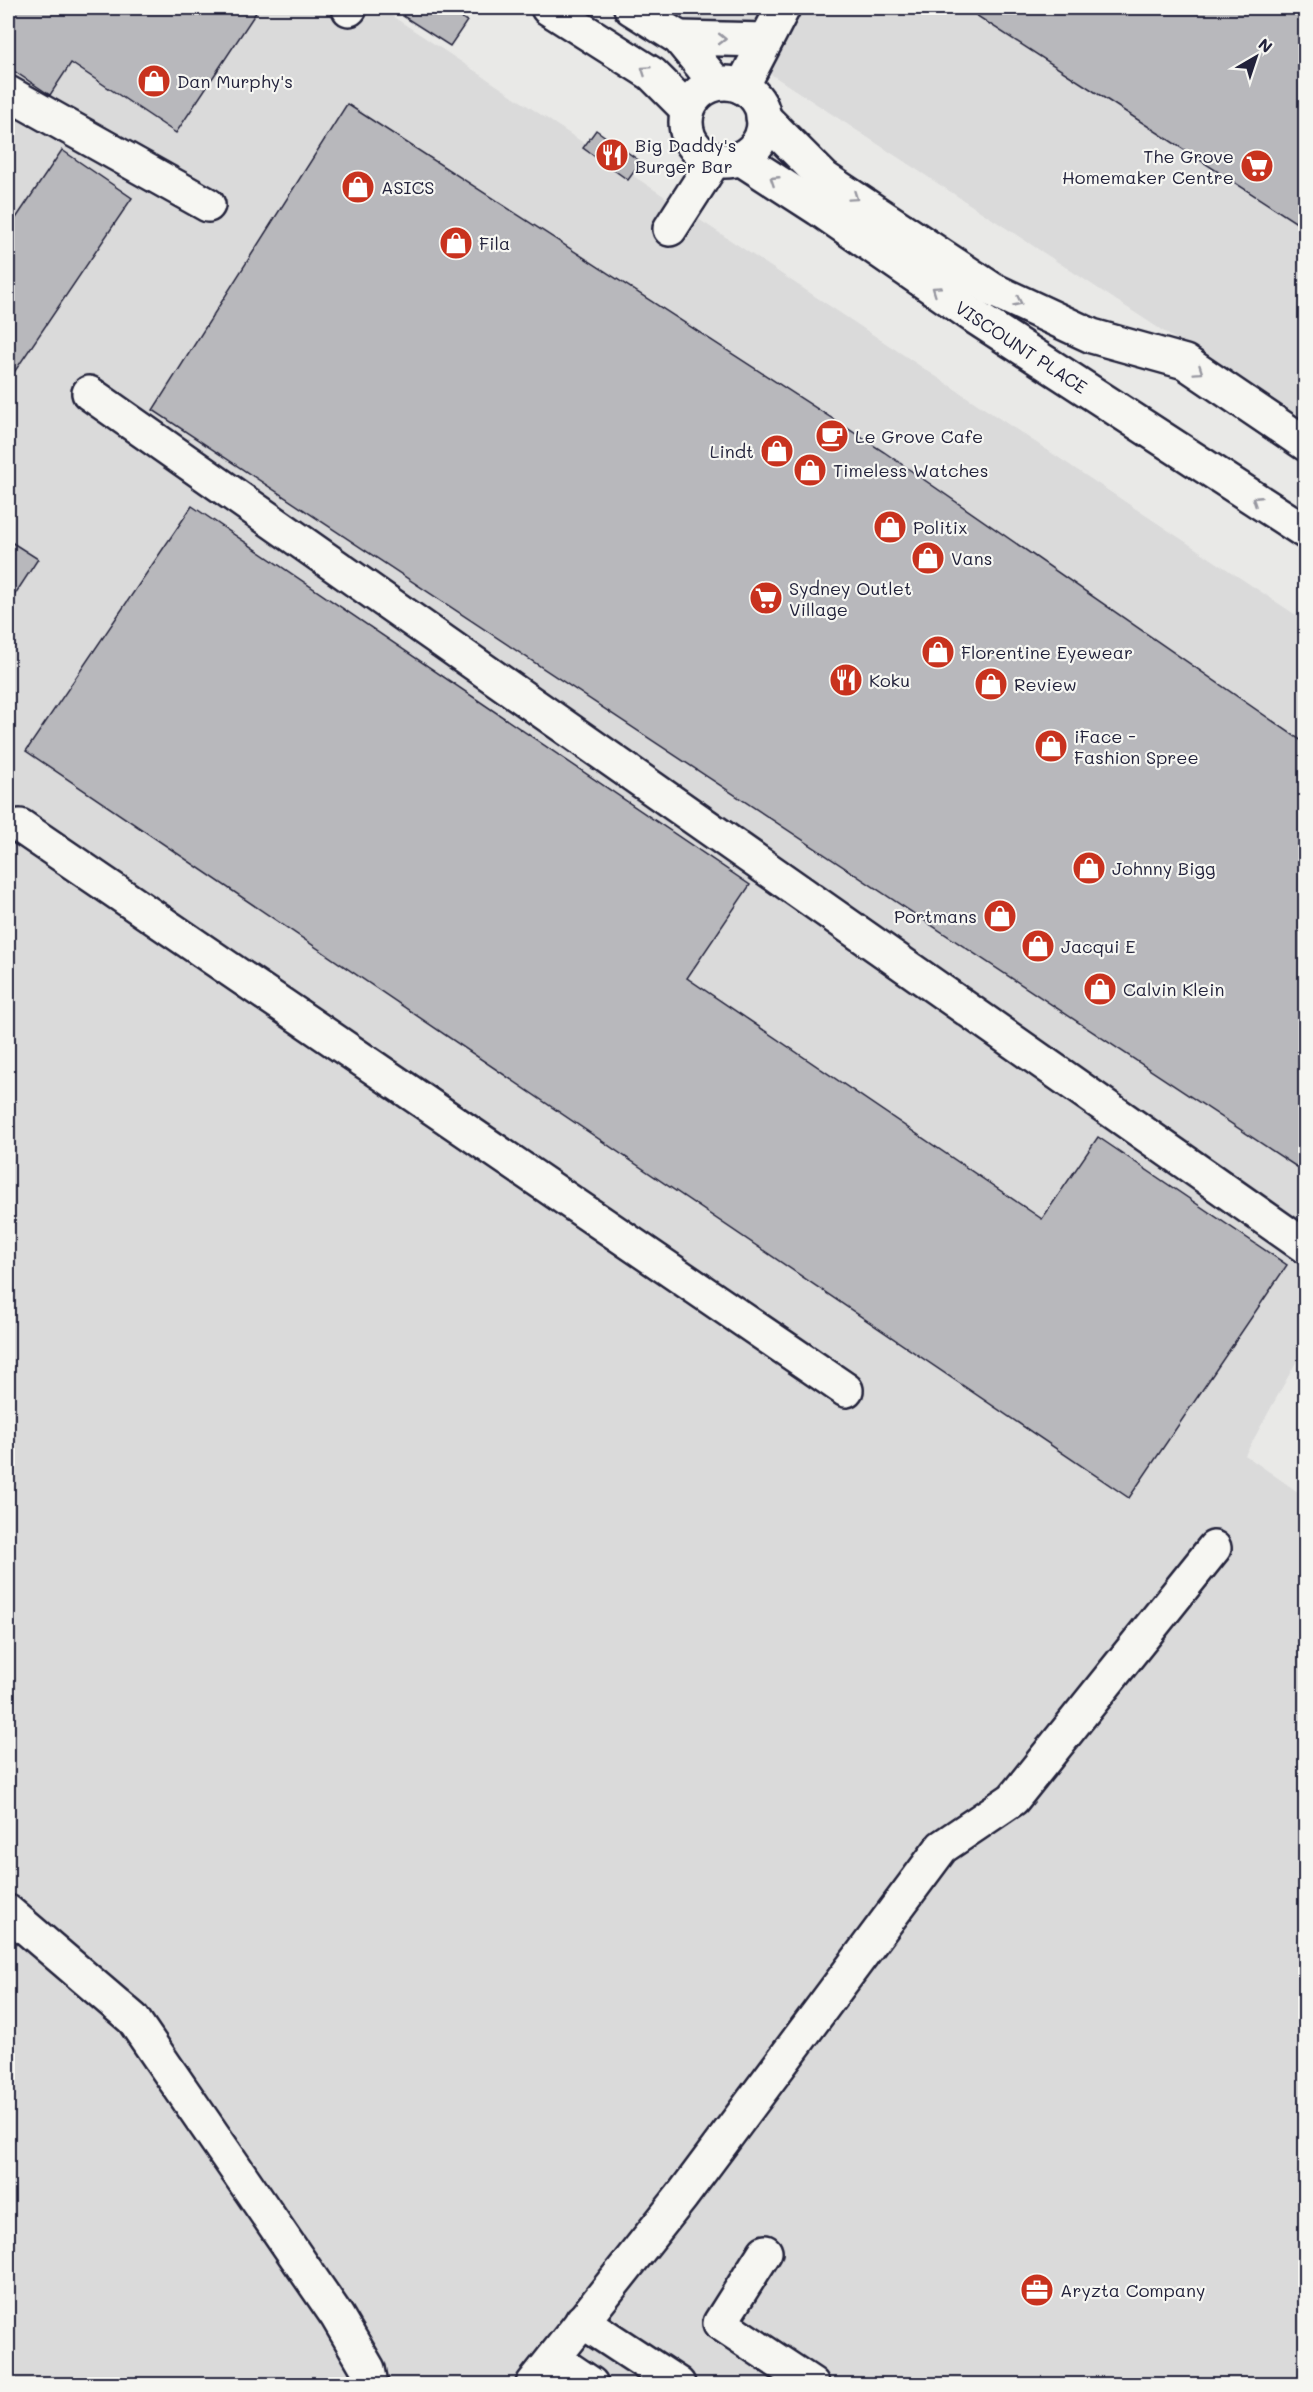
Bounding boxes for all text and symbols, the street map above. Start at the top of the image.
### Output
north arrow [1226,27,1286,87]
one-way arrow [718,33,727,45]
text: N [1254,33,1277,57]
shop icon: Dan Murphy's [136,63,172,99]
one-way arrow [641,66,652,77]
place label: Dan Murphy's [177,69,293,93]
place label: Big Daddy's Burger Bar [635,133,736,178]
restaurant icon: Big Daddy's Burger Bar [594,137,630,173]
place label: The Grove Homemaker Centre [1062,144,1234,189]
supermarket icon: The Grove Homemaker Centre [1239,148,1275,184]
shop icon: ASICS [340,169,376,205]
place label: ASICS [381,175,434,199]
one-way arrow [770,176,781,187]
one-way arrow [847,190,858,201]
shop icon: Fila [438,225,474,261]
place label: Fila [479,231,510,255]
one-way arrow [931,286,942,297]
one-way arrow [1012,294,1023,306]
street label: VISCOUNT PLACE [951,295,1092,399]
one-way arrow [1193,364,1204,375]
cafe icon: Le Grove Cafe [814,418,850,454]
place label: Le Grove Cafe [855,424,983,448]
shop icon: Lindt [759,433,795,469]
place label: Lindt [710,439,754,463]
shop icon: Timeless Watches [792,452,828,488]
place label: Timeless Watches [833,458,989,482]
one-way arrow [1252,497,1263,508]
shop icon: Politix [872,509,908,545]
place label: Politix [913,515,967,539]
shop icon: Vans [910,540,946,576]
place label: Vans [951,546,993,570]
place label: Sydney Outlet Village [789,576,912,621]
supermarket icon: Sydney Outlet Village [748,580,784,616]
shop icon: Florentine Eyewear [920,634,956,670]
place label: Florentine Eyewear [961,640,1133,664]
restaurant icon: Koku [828,662,864,698]
shop icon: Review [973,666,1009,702]
place label: Koku [869,668,910,692]
place label: Review [1014,672,1077,696]
place label: iFace - Fashion Spree [1074,724,1199,769]
shop icon: iFace - Fashion Spree [1033,728,1069,764]
shop icon: Johnny Bigg [1071,850,1107,886]
place label: Johnny Bigg [1112,856,1215,880]
shop icon: Portmans [982,898,1018,934]
place label: Portmans [894,904,977,928]
shop icon: Jacqui E [1020,928,1056,964]
place label: Jacqui E [1061,934,1136,958]
shop icon: Calvin Klein [1082,971,1118,1007]
place label: Calvin Klein [1123,977,1224,1001]
office icon: Aryzta Company [1019,2272,1055,2308]
place label: Aryzta Company [1060,2278,1205,2302]

